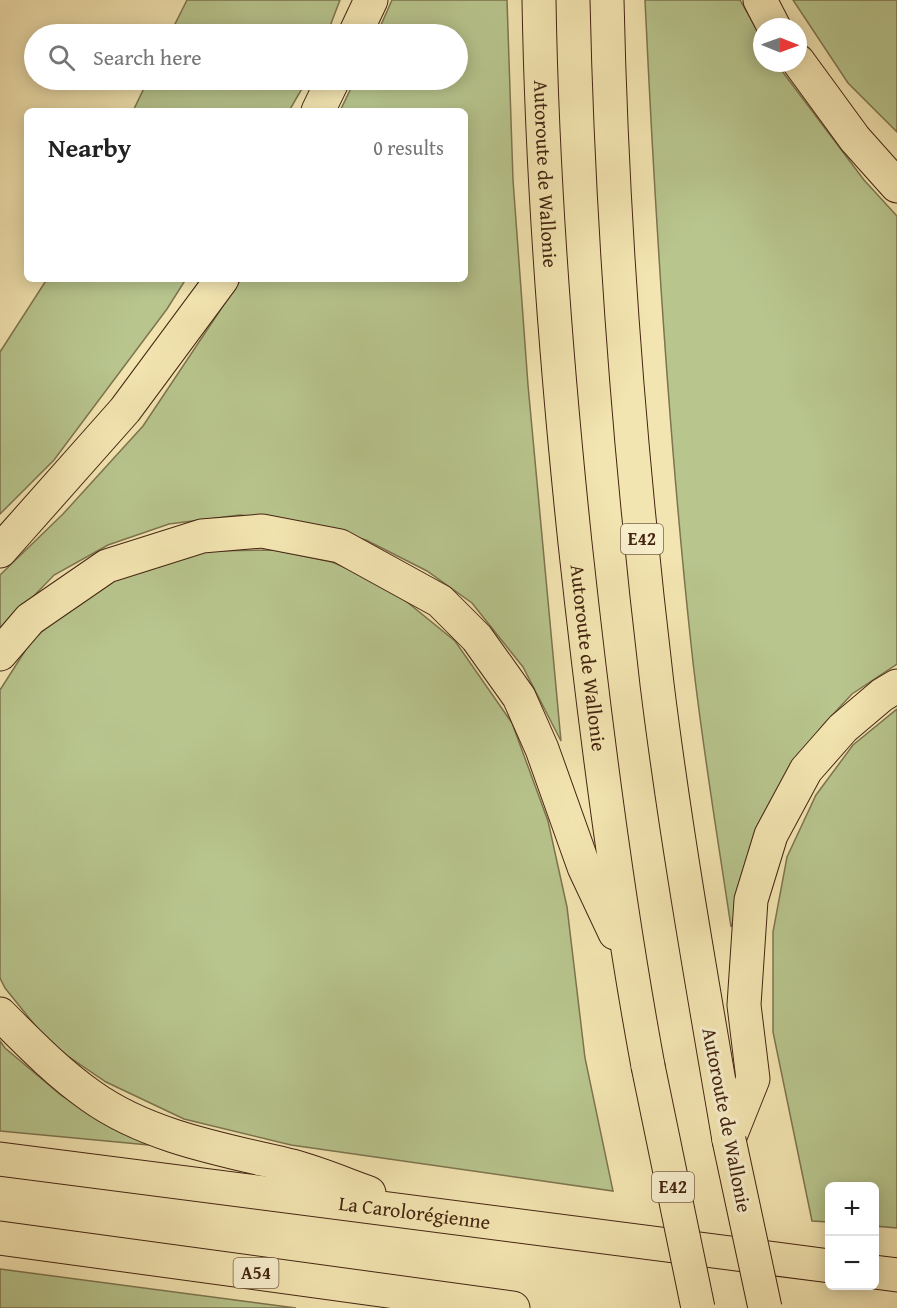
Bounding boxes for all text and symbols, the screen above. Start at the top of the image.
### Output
north arrow [753,18,807,72]
search box [24,24,468,90]
icon: search [45,41,78,74]
text: Search here [93,41,202,73]
street label: Autoroute de Wallonie [527,79,566,269]
text: Nearby [48,128,131,167]
text: 0 results [373,133,444,162]
road number: E42 [621,524,663,554]
street label: Autoroute de Wallonie [563,563,614,753]
street label: Autoroute de Wallonie [695,1025,760,1215]
road number: E42 [652,1172,694,1202]
map controls [825,1182,879,1290]
button: + [825,1182,879,1236]
street label: La Carolorégienne [337,1188,492,1236]
button: − [825,1236,879,1290]
road number: A54 [234,1258,278,1288]

